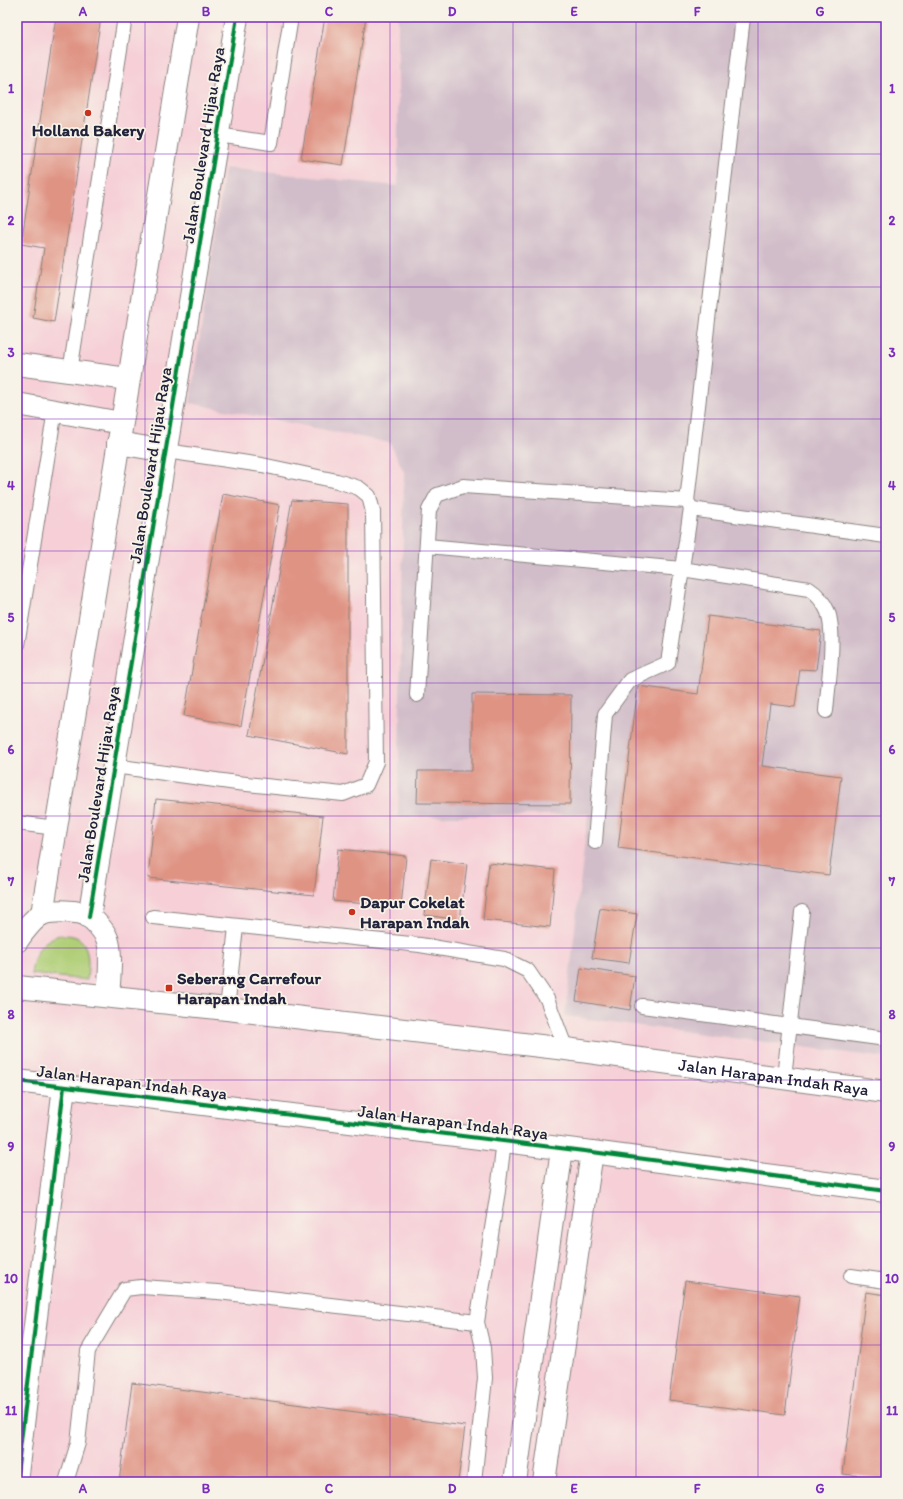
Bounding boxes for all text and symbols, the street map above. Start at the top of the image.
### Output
text: A [78,4,88,19]
text: B [202,4,211,19]
text: C [325,4,334,19]
text: D [448,4,457,19]
text: E [570,4,578,19]
text: F [694,4,701,19]
text: G [816,4,825,19]
street label: Jalan Boulevard Hijau Raya [178,45,228,245]
text: 1 [8,81,14,96]
text: 1 [889,81,895,96]
marker: Holland Bakery [83,108,93,118]
place label: Holland Bakery [32,120,145,141]
text: 2 [8,213,15,228]
text: 2 [889,213,896,228]
text: 3 [7,345,15,360]
text: 3 [888,345,896,360]
street label: Jalan Boulevard Hijau Raya [125,365,175,565]
text: 4 [7,478,15,493]
text: 4 [888,478,896,493]
text: 5 [8,610,15,625]
text: 5 [889,610,896,625]
street label: Jalan Boulevard Hijau Raya [73,684,123,884]
text: 6 [8,742,15,757]
text: 6 [889,742,896,757]
text: 7 [7,874,15,889]
text: 7 [888,874,896,889]
place label: Dapur Cokelat Harapan Indah [360,892,470,933]
marker: Dapur Cokelat Harapan Indah [347,907,357,917]
place label: Seberang Carrefour Harapan Indah [177,968,321,1009]
marker: Seberang Carrefour Harapan Indah [164,983,174,993]
text: 8 [7,1007,15,1022]
text: 8 [888,1007,896,1022]
street label: Jalan Harapan Indah Raya [677,1054,870,1100]
street label: Jalan Harapan Indah Raya [36,1060,228,1104]
street label: Jalan Harapan Indah Raya [357,1100,549,1144]
text: 9 [8,1139,15,1154]
text: 9 [889,1139,896,1154]
text: 10 [4,1271,18,1286]
text: 10 [885,1271,899,1286]
text: 11 [5,1403,17,1418]
text: 11 [886,1403,898,1418]
text: A [78,1481,88,1496]
text: B [202,1481,211,1496]
text: C [325,1481,334,1496]
text: D [448,1481,457,1496]
text: E [570,1481,578,1496]
text: F [694,1481,701,1496]
text: G [816,1481,825,1496]

